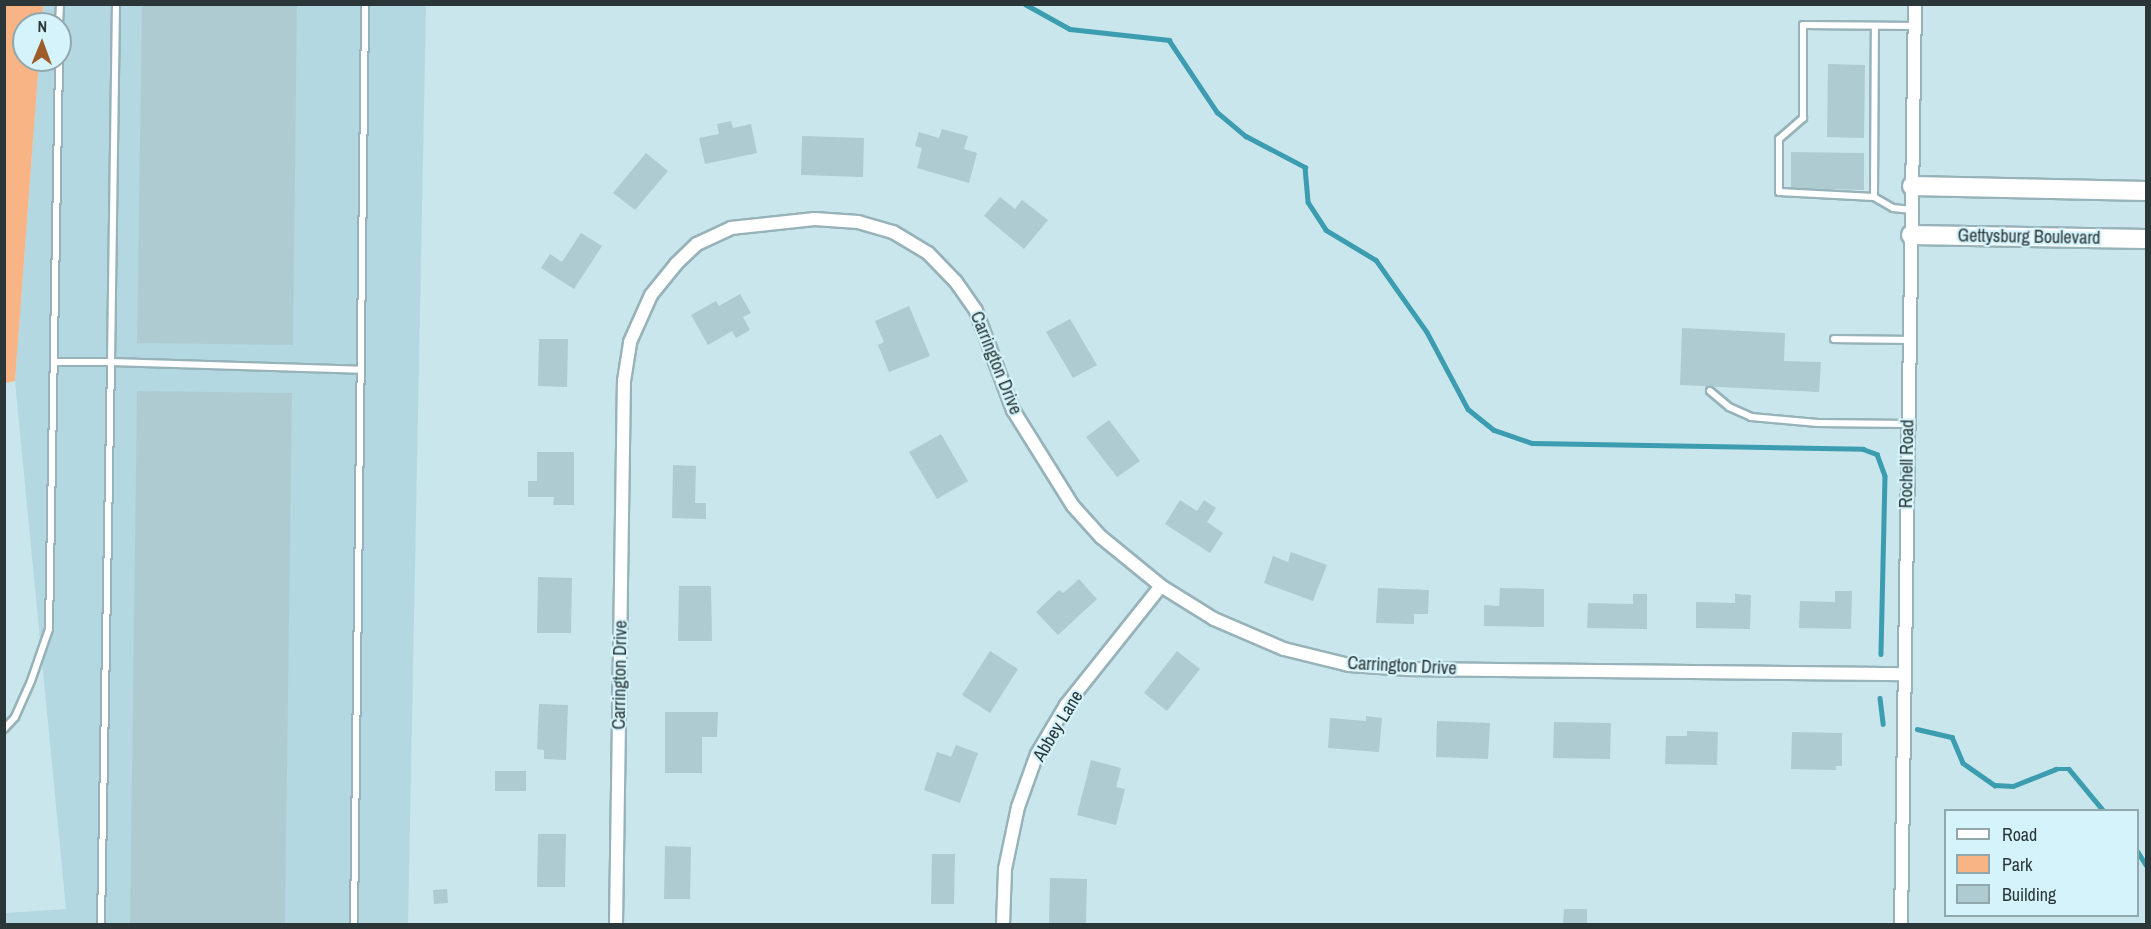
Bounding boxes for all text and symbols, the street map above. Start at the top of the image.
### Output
north arrow [12,12,72,72]
text: N [37,15,47,37]
street label: Gettysburg Boulevard [1957,225,2101,249]
street label: Carrington Drive [966,308,1026,418]
street label: Rochell Road [1895,420,1919,508]
street label: Carrington Drive [608,620,632,730]
street label: Carrington Drive [1347,652,1457,680]
street label: Abbey Lane [1028,687,1088,765]
legend [1944,809,2139,917]
text: Road [2002,822,2037,847]
text: Park [2002,852,2032,877]
text: Building [2002,882,2056,907]

